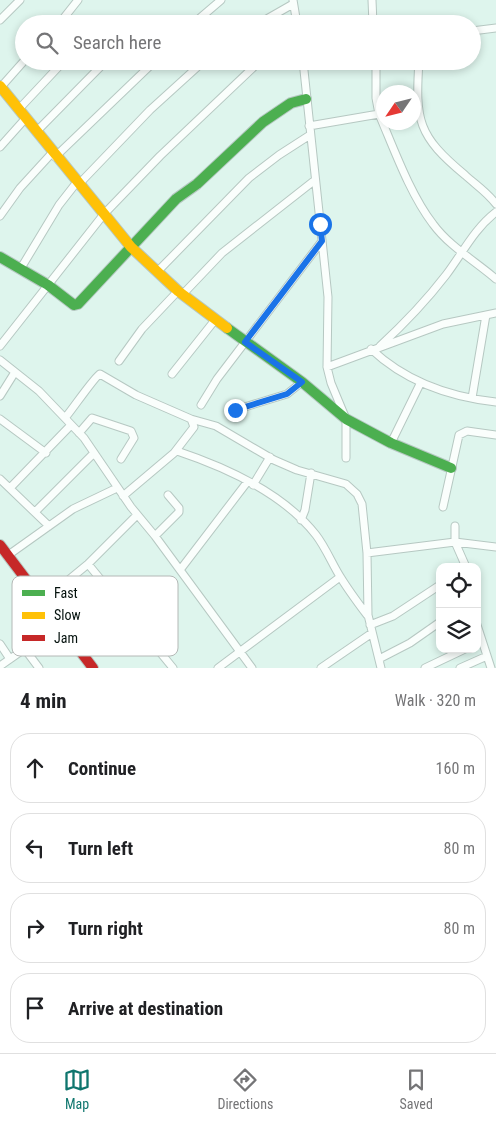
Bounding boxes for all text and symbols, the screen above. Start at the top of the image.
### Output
search box [15,15,481,70]
icon: search [33,29,61,57]
text: Search here [73,31,161,54]
north arrow [376,85,421,130]
route start [309,213,332,236]
route end [224,399,247,422]
map controls [436,563,481,653]
button: locate [436,563,481,608]
legend [12,576,178,656]
text: Fast [54,585,78,601]
text: Slow [54,607,81,623]
button: layers [436,608,481,653]
text: Jam [54,630,78,646]
text: 4 min [20,689,67,713]
text: Walk · 320 m [395,691,476,710]
icon: ahead [21,754,49,782]
text: Continue [68,757,136,780]
text: 160 m [436,759,475,778]
icon: left [21,834,49,862]
text: Turn left [68,837,133,860]
text: 80 m [443,839,475,858]
icon: right [21,914,49,942]
text: Turn right [68,917,143,940]
text: 80 m [443,919,475,938]
icon: arrive [21,994,49,1022]
text: Arrive at destination [68,997,223,1020]
tab: Map [63,1066,91,1112]
tab: Directions [217,1066,273,1112]
tab: Saved [400,1066,433,1112]

